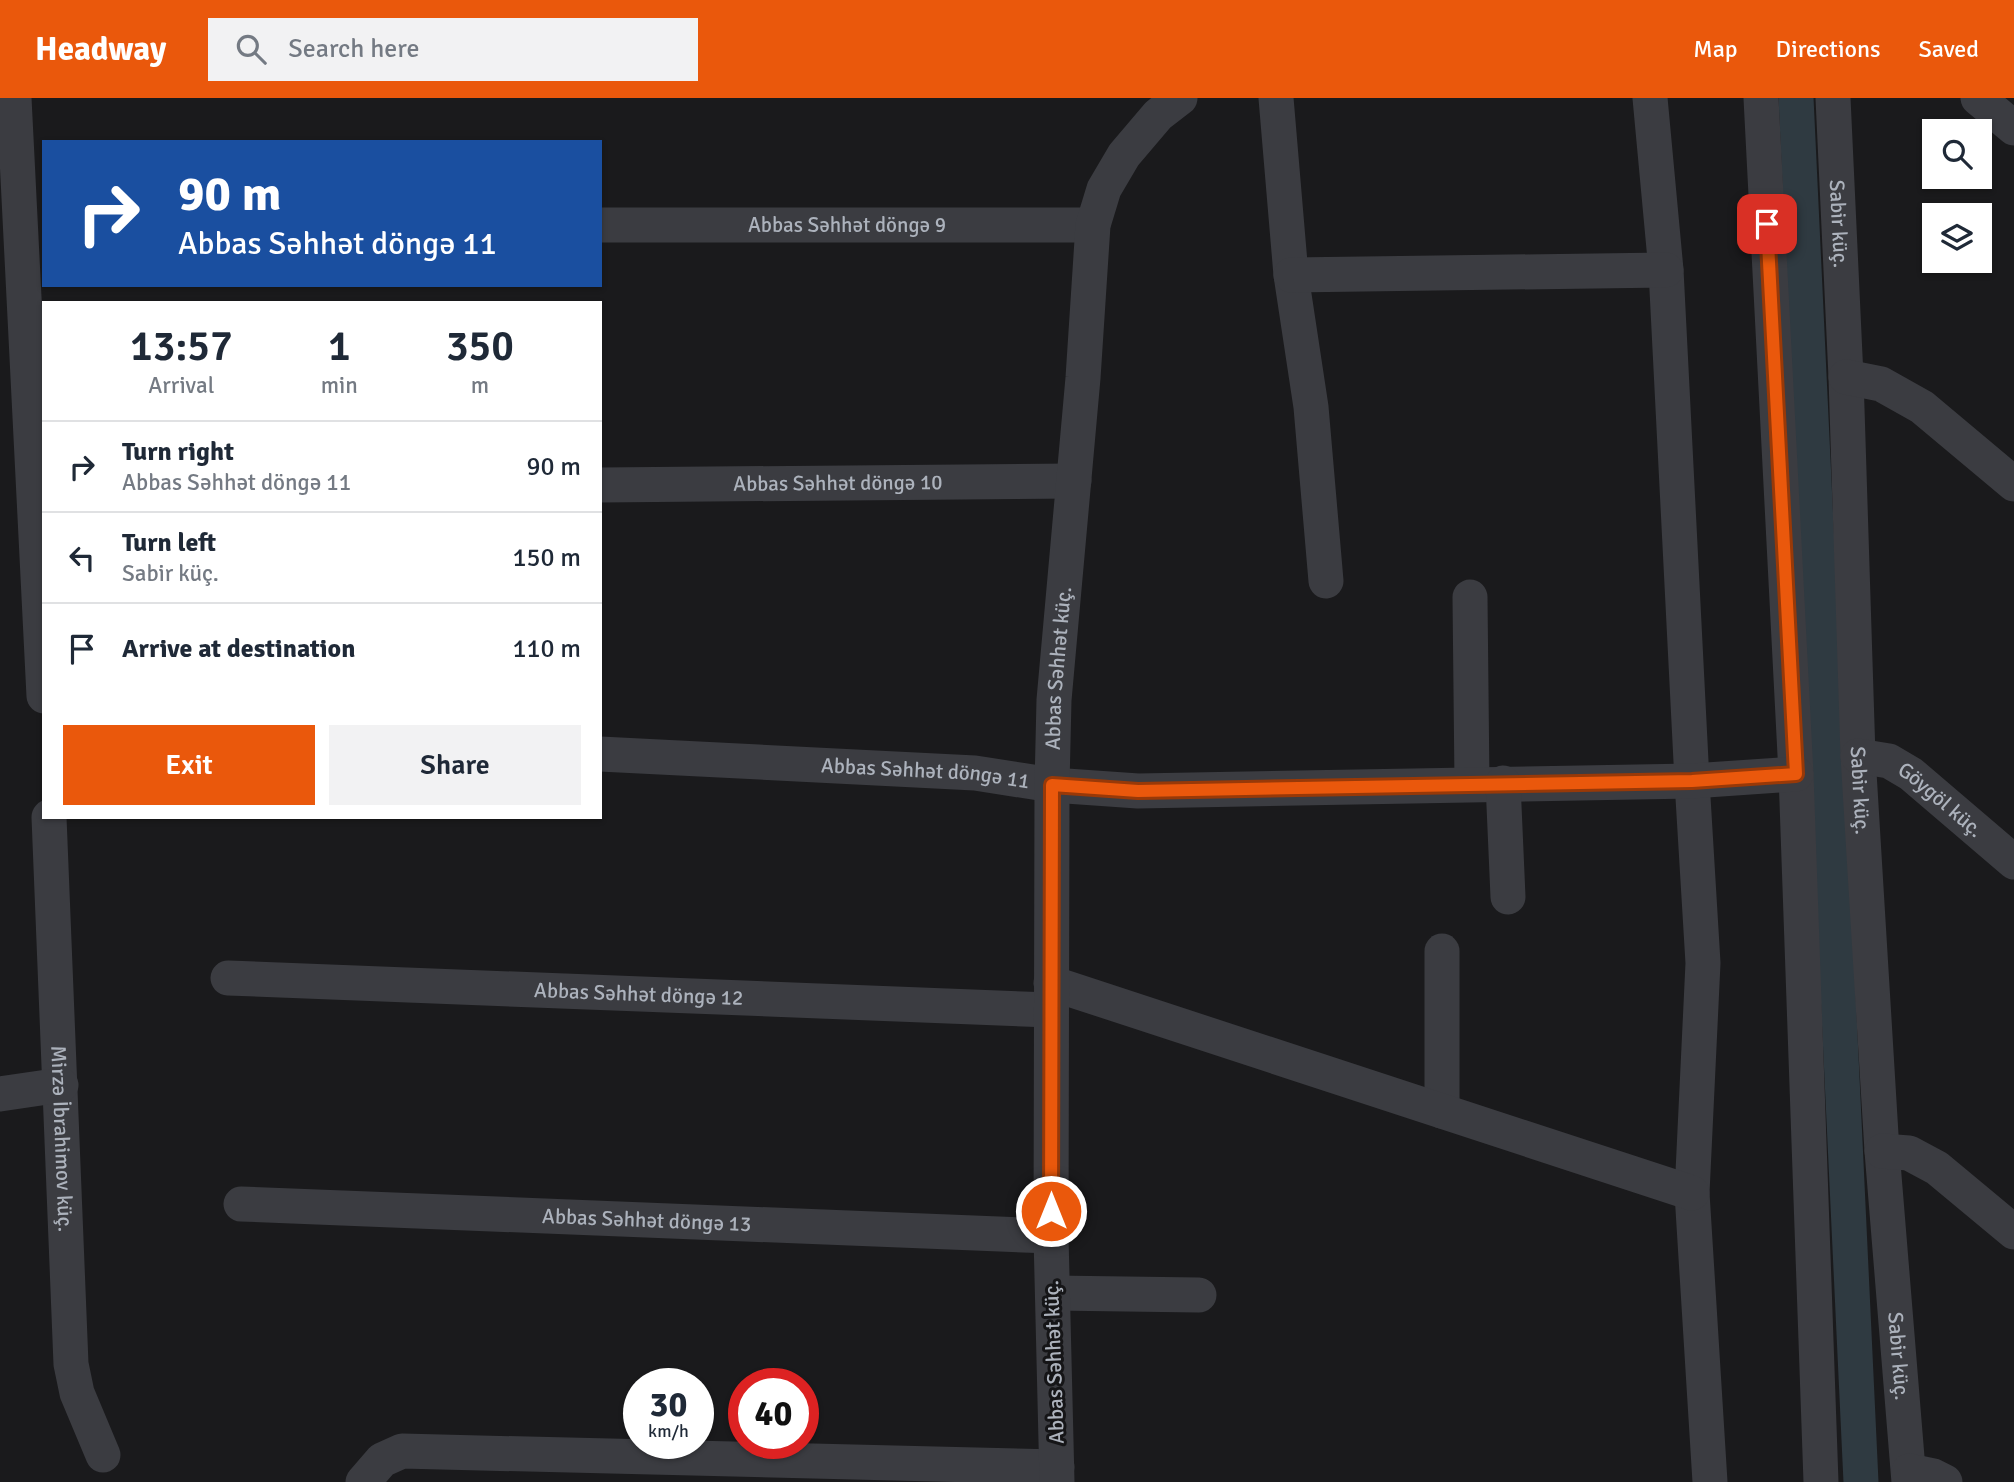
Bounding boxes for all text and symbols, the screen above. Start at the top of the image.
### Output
search box [208,18,698,81]
text: Headway [35,29,166,70]
icon: search [232,30,270,68]
text: Search here [288,33,419,65]
text: Map [1693,34,1738,64]
text: Directions [1776,34,1881,64]
text: Saved [1919,34,1979,64]
map controls [1922,119,1992,273]
button: search [1922,119,1992,189]
text: 90 m [178,164,281,224]
icon: right [63,168,154,259]
street label: Sabir küç. [1824,179,1854,269]
pin [1737,194,1797,254]
button: layers [1922,203,1992,273]
icon: arrive [1748,205,1786,243]
street label: Abbas Səhhət döngə 9 [748,212,946,238]
text: Abbas Səhhət döngə 11 [178,224,497,263]
text: 13:57 [130,321,233,372]
text: 1 [328,321,351,372]
text: 350 [446,321,514,372]
text: Arrival [148,371,214,400]
text: min [321,371,358,400]
text: m [471,371,489,400]
text: Turn right [122,436,234,468]
icon: right [63,448,101,486]
text: 90 m [526,451,581,483]
text: Abbas Səhhət döngə 11 [122,468,351,497]
street label: Abbas Səhhət döngə 10 [733,469,943,497]
text: Turn left [122,527,216,559]
icon: left [63,539,101,577]
text: 150 m [512,542,581,574]
text: Sabir küç. [122,559,219,588]
street label: Abbas Səhhət küç. [1040,585,1077,750]
icon: arrive [63,630,101,668]
text: Arrive at destination [122,633,355,665]
text: 110 m [512,633,581,665]
button: Exit [63,725,315,805]
button: Share [329,725,581,805]
street label: Sabir küç. [1845,746,1876,835]
street label: Abbas Səhhət döngə 11 [820,752,1032,794]
street label: Göygöl küç. [1893,756,1989,843]
street label: Abbas Səhhət döngə 12 [534,977,744,1011]
street label: Mirzə İbrahimov küç. [45,1045,79,1232]
position arrow [1014,1174,1088,1248]
street label: Abbas Səhhət döngə 13 [542,1203,752,1237]
street label: Abbas Səhhət küç. [1038,1280,1070,1444]
street label: Sabir küç. [1882,1311,1915,1401]
speed limit sign: 40 [728,1368,819,1459]
text: 30 [650,1383,687,1426]
text: km/h [648,1420,689,1442]

